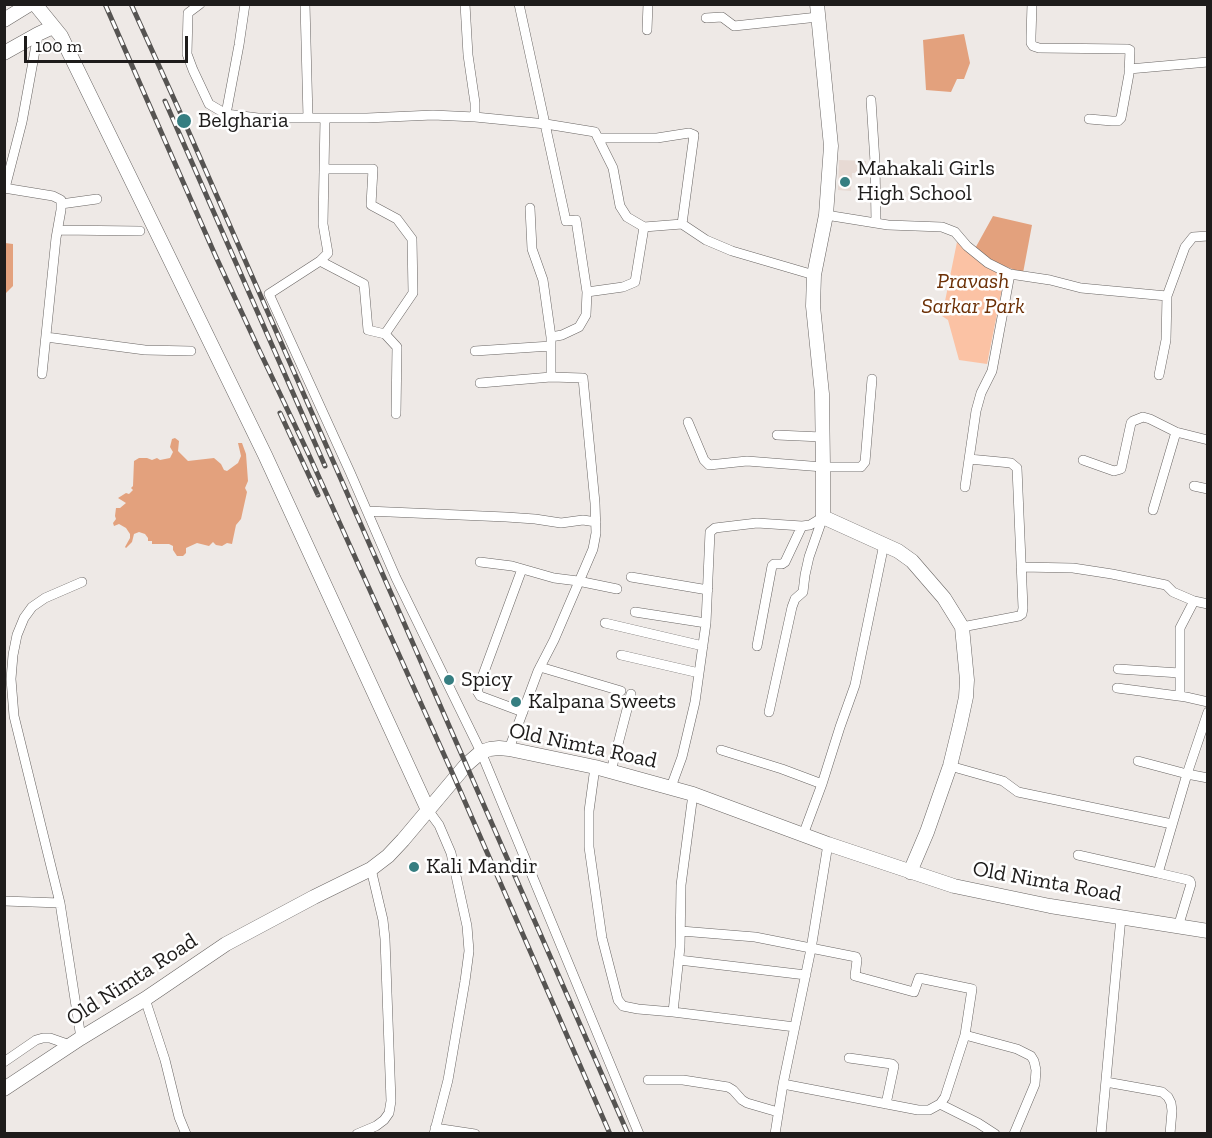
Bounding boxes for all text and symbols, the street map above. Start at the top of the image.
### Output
scale bar [27,24,190,62]
text: 100 m [35,35,82,57]
place label: Belgharia [198,108,289,134]
marker: Belgharia [175,112,193,130]
place label: Mahakali Girls High School [857,156,995,208]
marker: Mahakali Girls High School [838,175,852,189]
park label: Pravash Sarkar Park [921,269,1025,320]
place label: Spicy [461,667,512,693]
marker: Spicy [442,673,456,687]
place label: Kalpana Sweets [528,689,676,715]
marker: Kalpana Sweets [509,695,523,709]
street label: Old Nimta Road [507,717,659,775]
place label: Kali Mandir [426,854,538,880]
street label: Old Nimta Road [970,856,1124,908]
marker: Kali Mandir [407,860,421,874]
street label: Old Nimta Road [62,928,202,1032]

